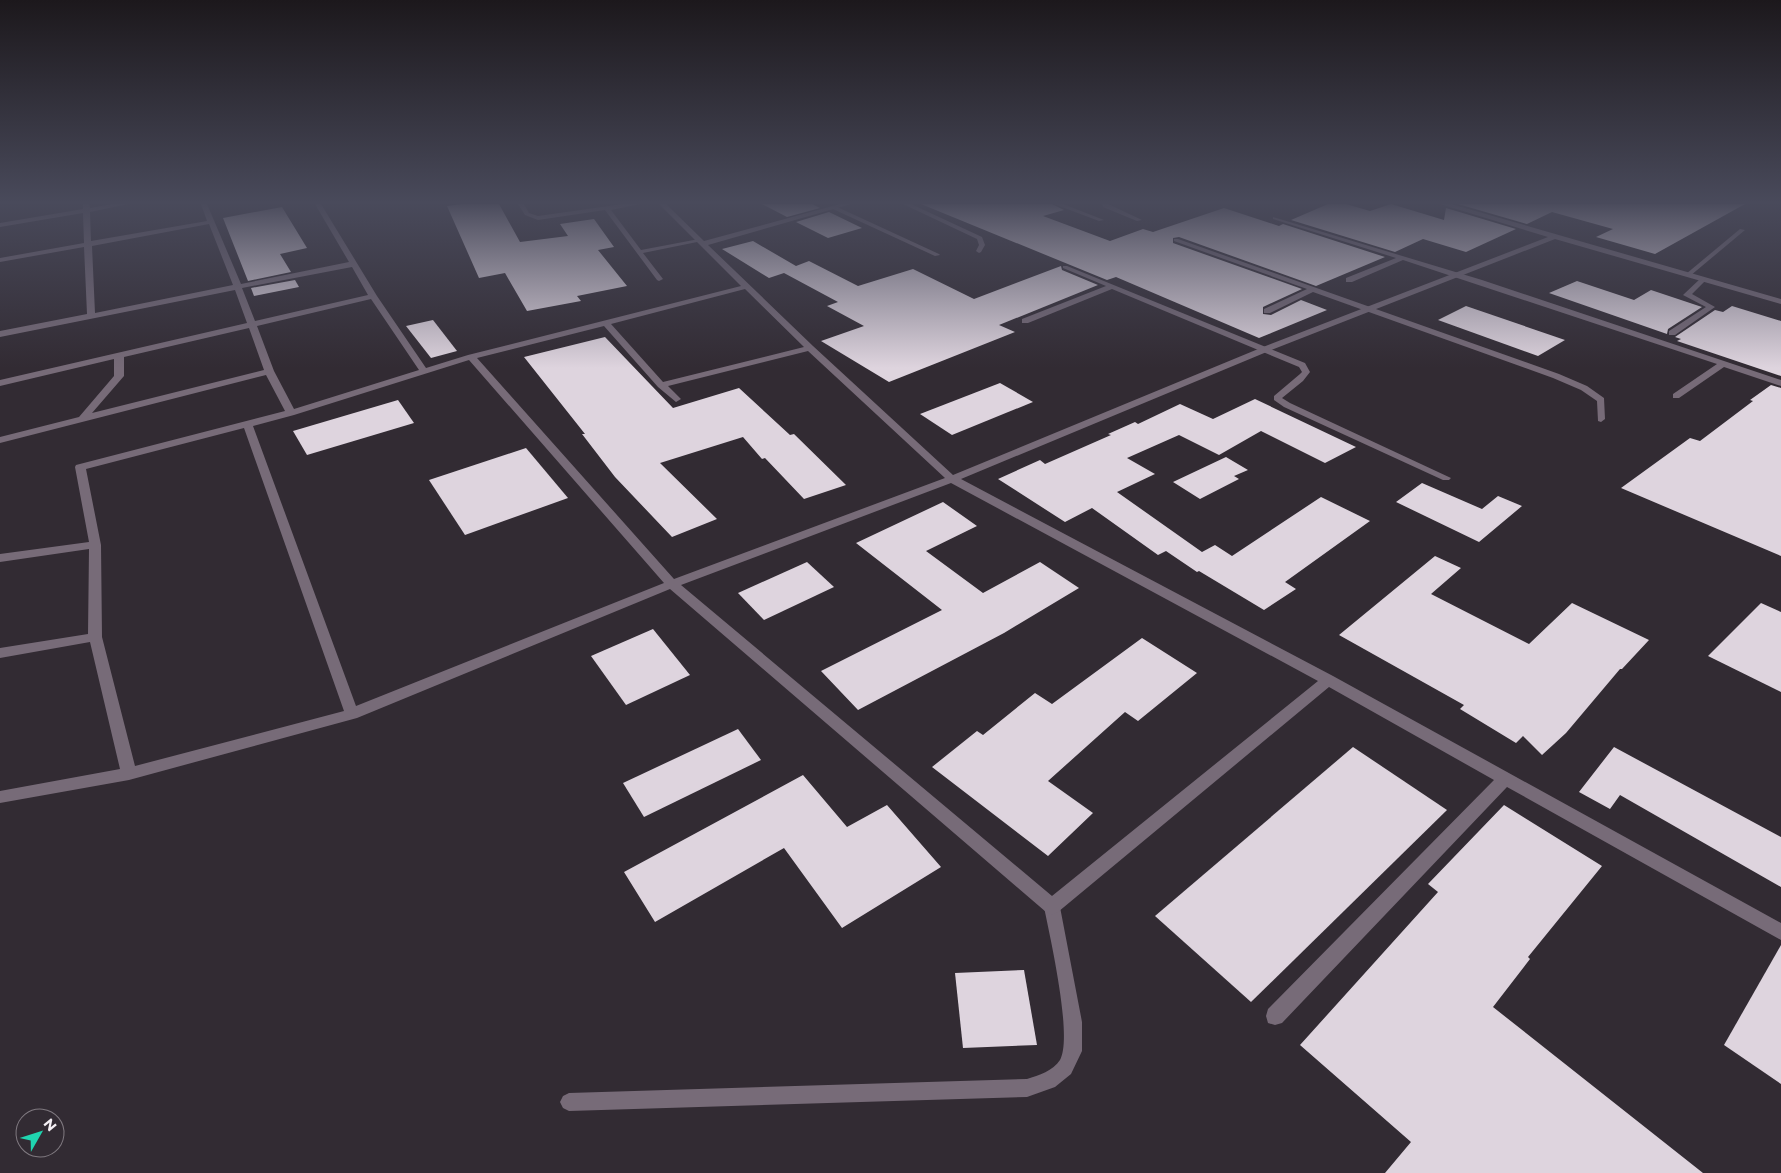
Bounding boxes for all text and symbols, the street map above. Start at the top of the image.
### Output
north arrow [15,1108,65,1158]
text: N [40,1115,61,1135]

